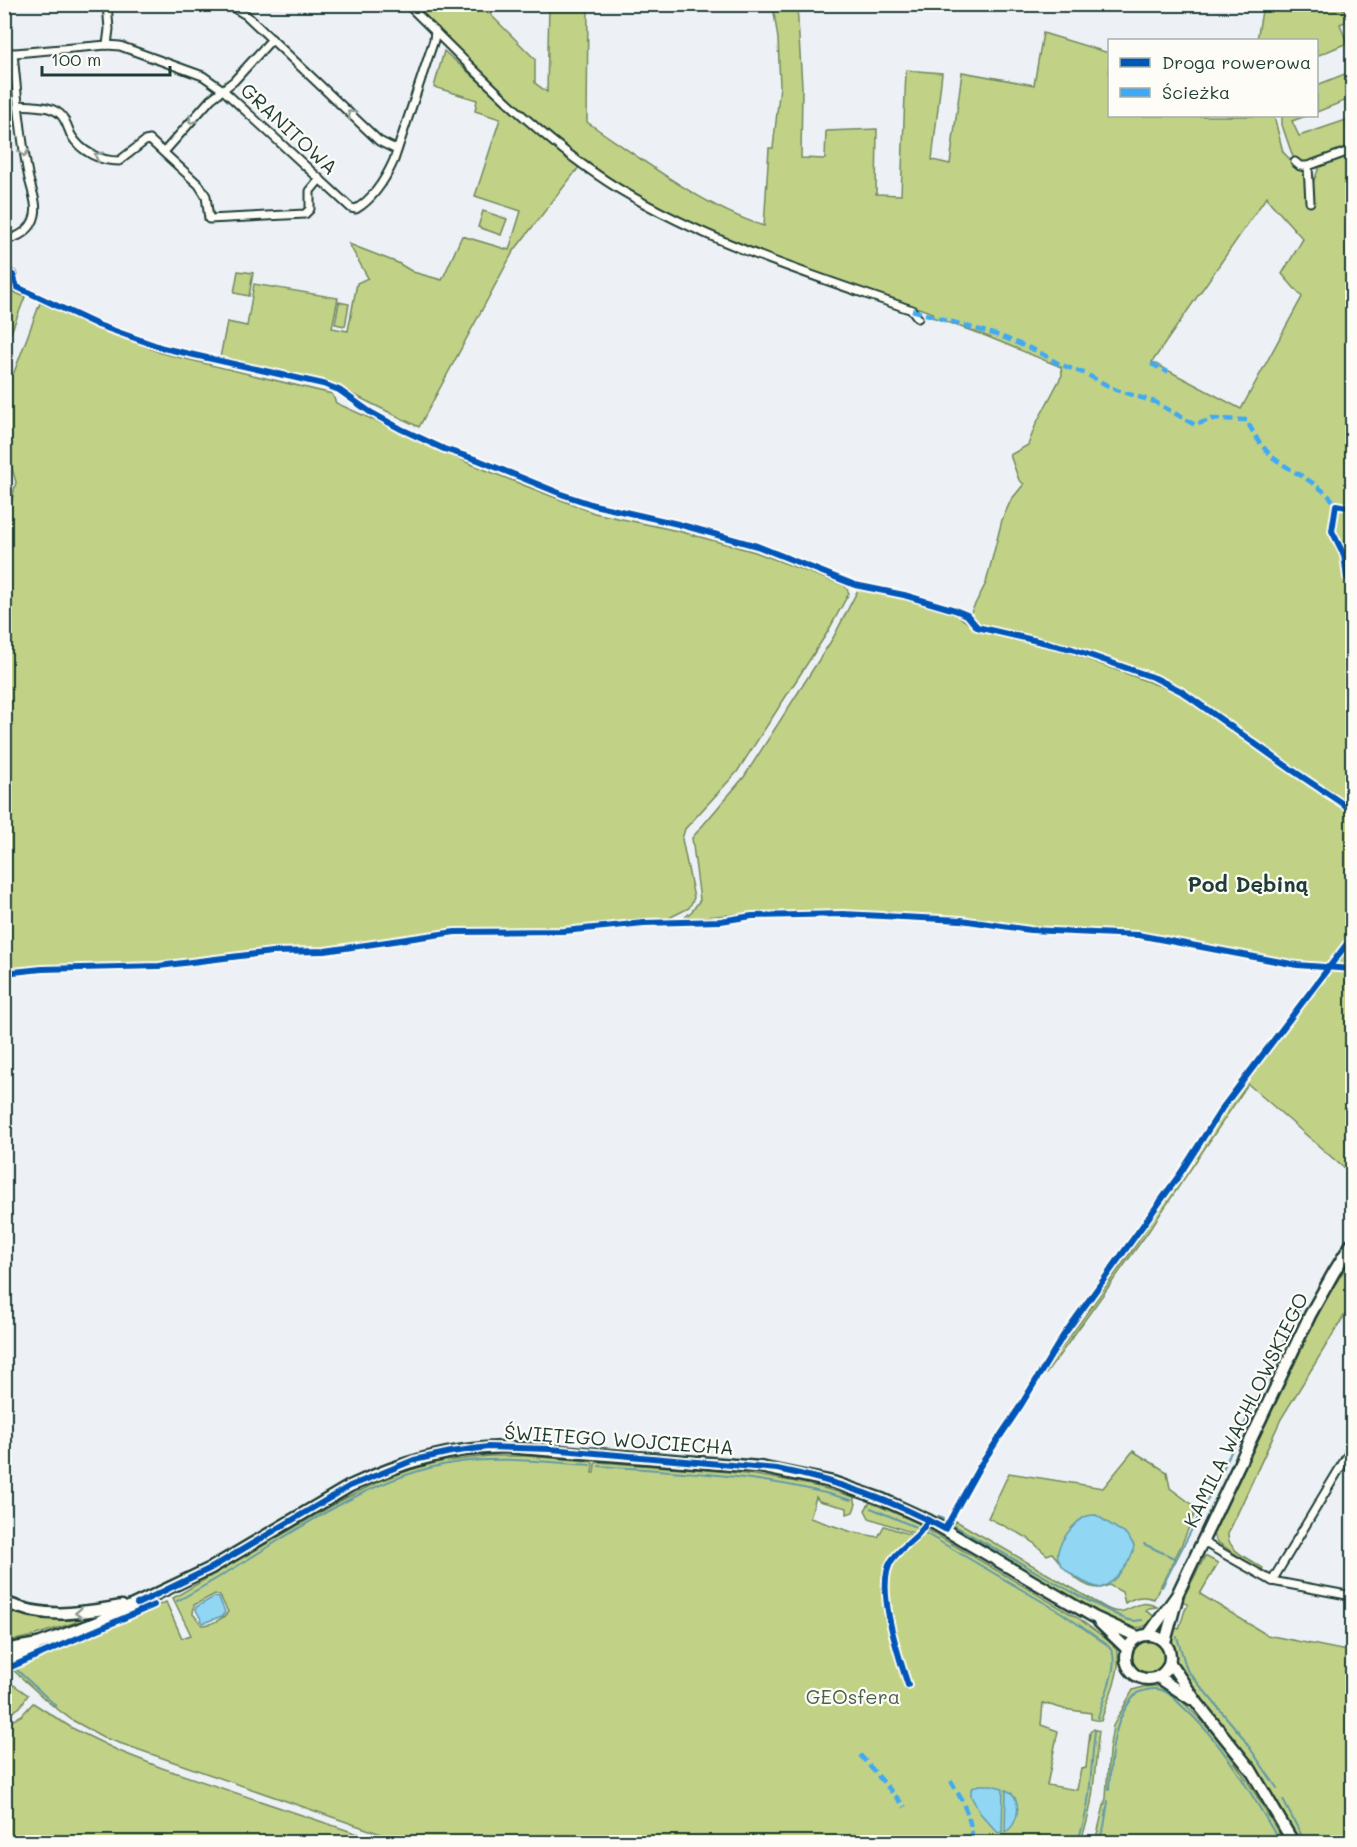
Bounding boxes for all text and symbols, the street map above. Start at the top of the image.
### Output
scale bar [42,39,170,77]
legend [1108,39,1318,117]
text: 100 m [51,47,101,71]
text: Droga rowerowa [1162,50,1311,74]
street label: GRANITOWA [236,77,344,180]
text: Ścieżka [1162,80,1230,104]
one-way arrow [347,111,358,122]
one-way arrow [188,113,199,123]
one-way arrow [18,148,30,157]
one-way arrow [93,152,104,164]
district label: Pod Dębiną [1188,870,1309,897]
street label: KAMILA WACHLOWSKIEGO [1177,1288,1313,1531]
street label: ŚWIĘTEGO WOJCIECHA [503,1418,735,1460]
one-way arrow [75,1607,84,1620]
park label: GEOsfera [806,1683,900,1709]

